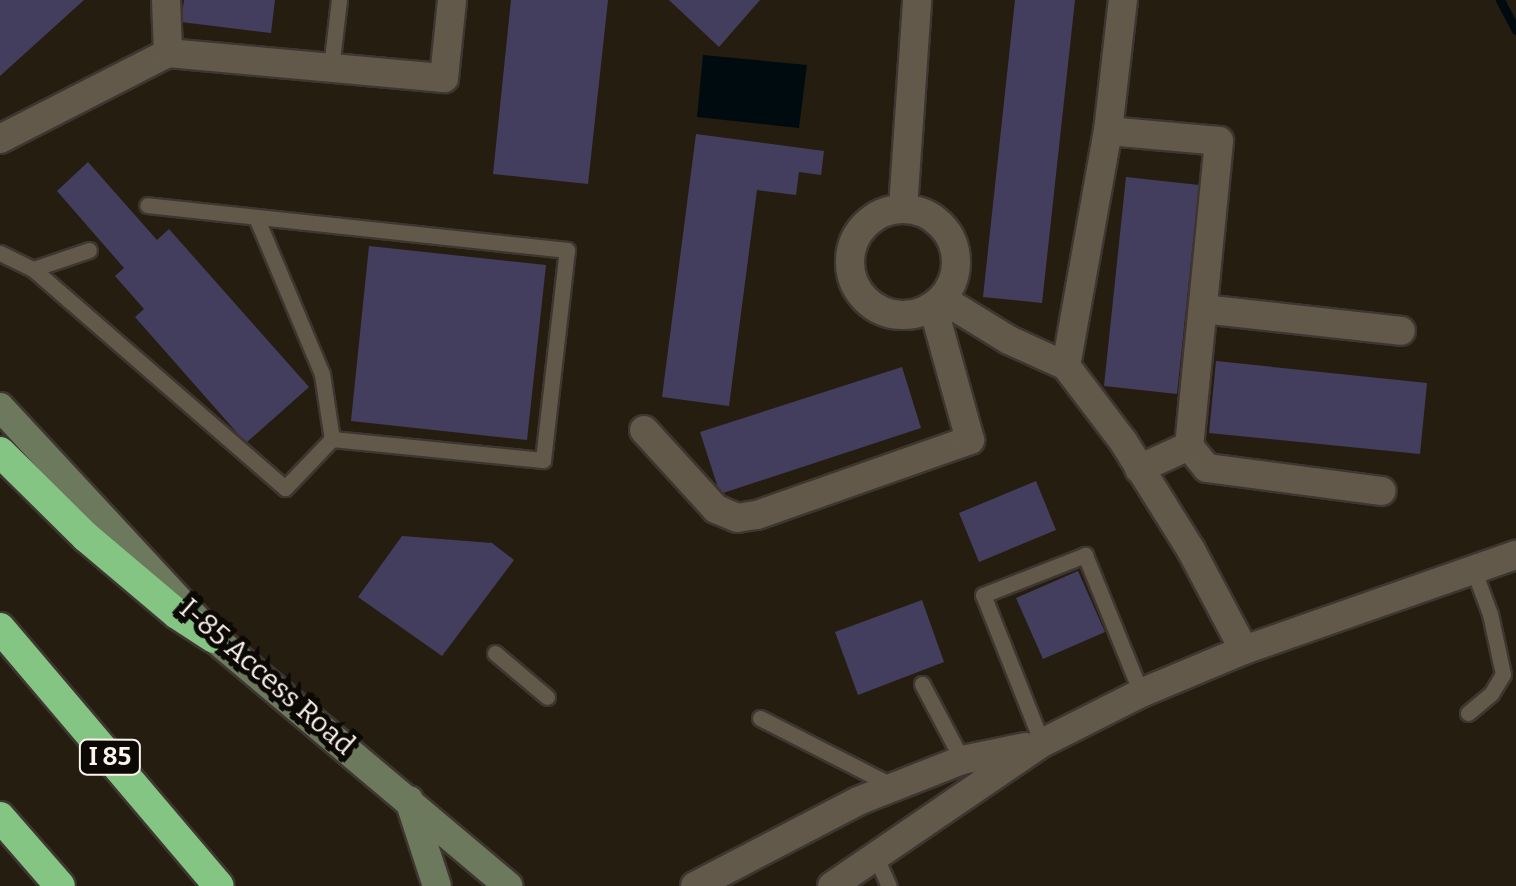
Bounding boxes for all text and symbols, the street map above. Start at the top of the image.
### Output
street label: I-85 Access Road [173,592,361,762]
road number: I 85 [78,737,142,777]

